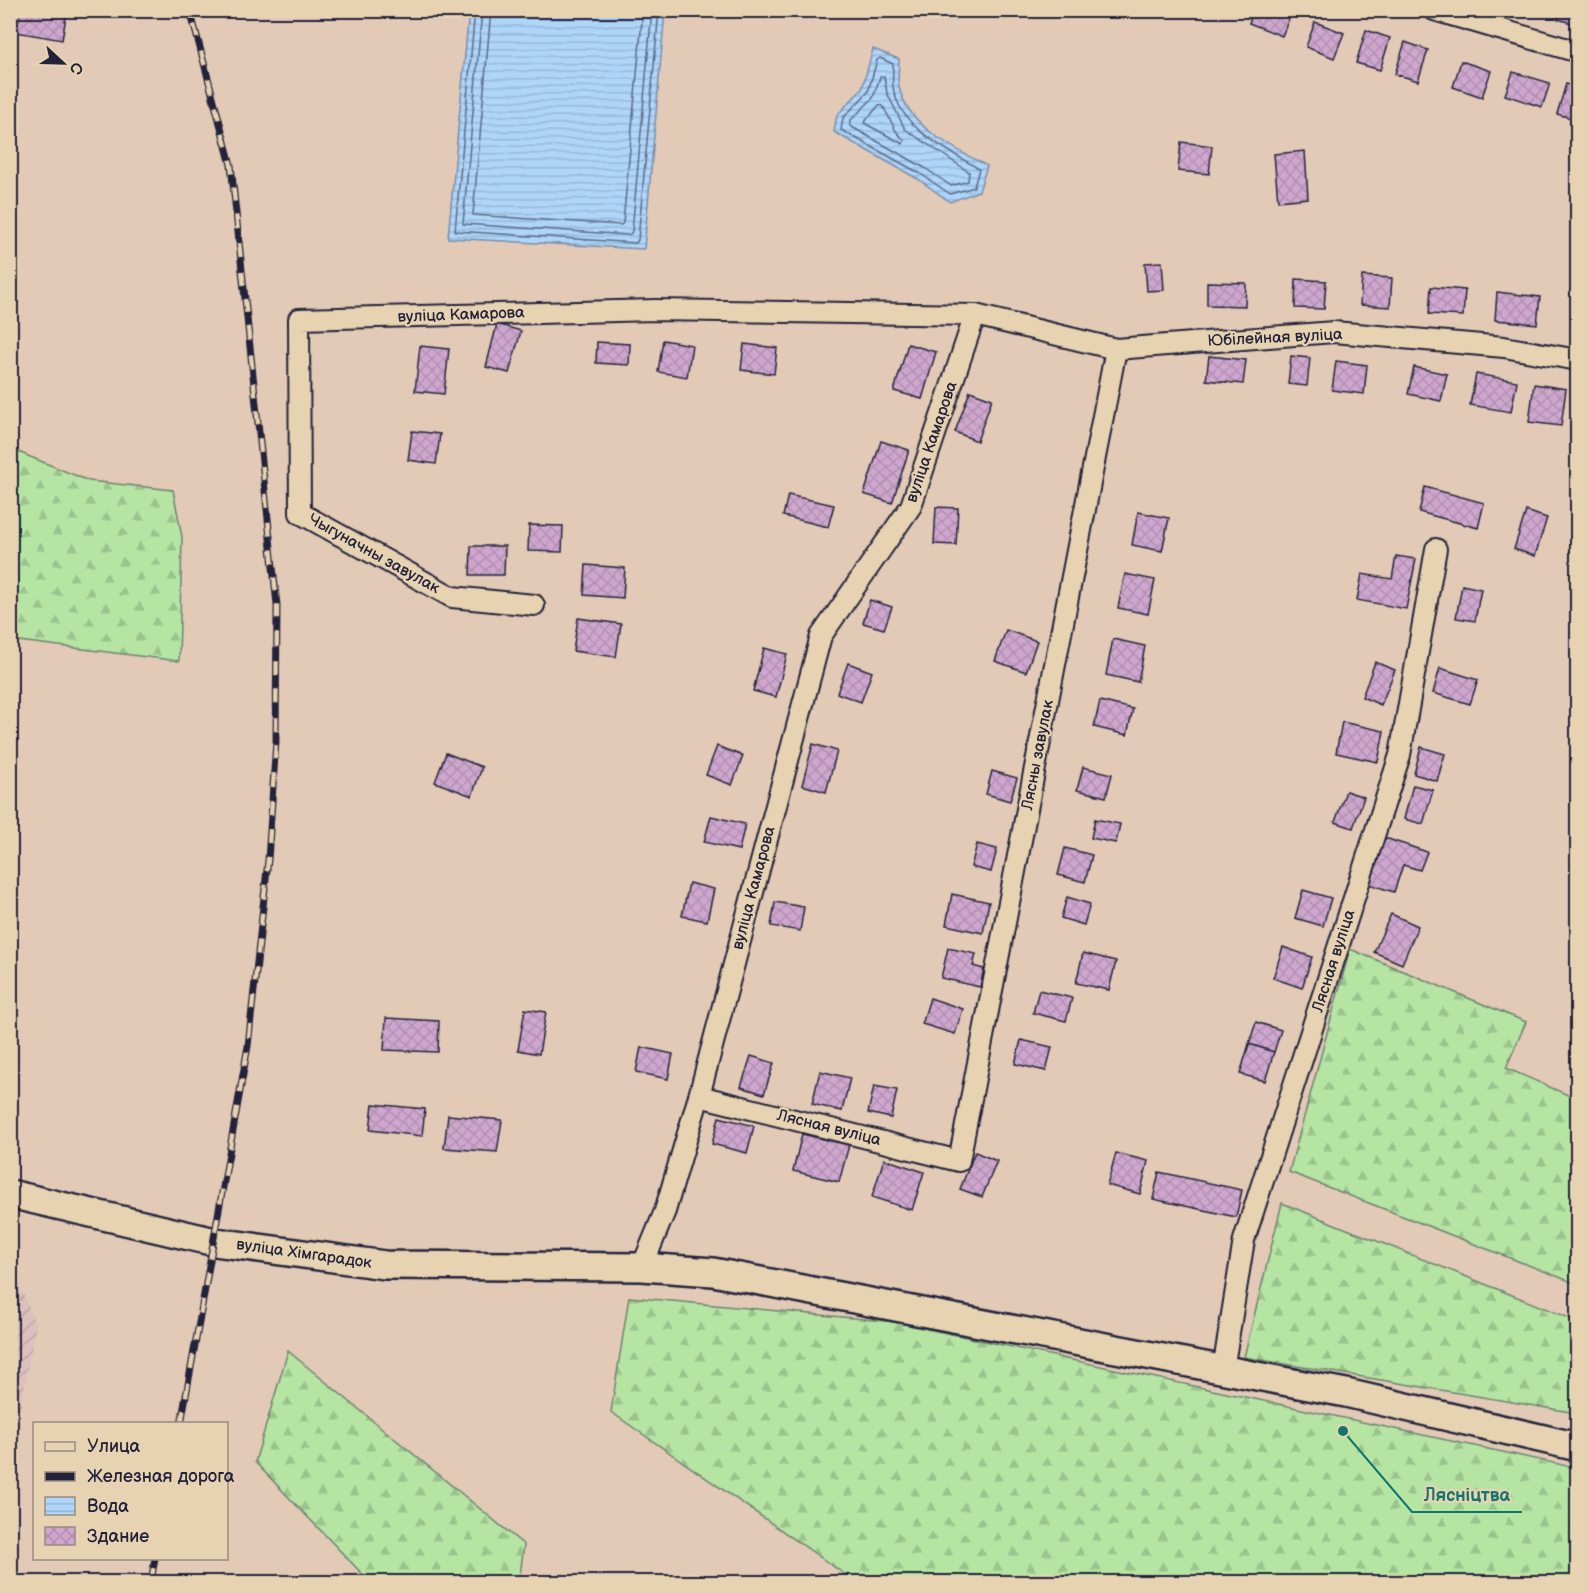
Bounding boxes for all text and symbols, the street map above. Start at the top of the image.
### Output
north arrow [33,33,93,93]
text: С [65,59,86,77]
street label: вуліца Камарова [397,303,525,327]
street label: Юбілейная вуліца [1207,325,1343,351]
street label: вуліца Камарова [902,378,962,505]
street label: Чыгуначны завулак [305,510,443,598]
street label: Лясны завулак [1018,698,1058,813]
street label: вуліца Камарова [728,824,780,952]
street label: Лясная вуліца [1308,907,1360,1015]
street label: Лясная вуліца [774,1106,883,1150]
street label: вуліца Хімгарадок [235,1235,373,1273]
legend [33,1422,228,1560]
text: Улица [87,1436,141,1457]
text: Железная дорога [87,1466,235,1487]
callout: Лясніцтва [1412,1476,1522,1512]
text: Лясніцтва [1423,1485,1510,1506]
text: Вода [87,1496,129,1517]
text: Здание [87,1526,149,1547]

